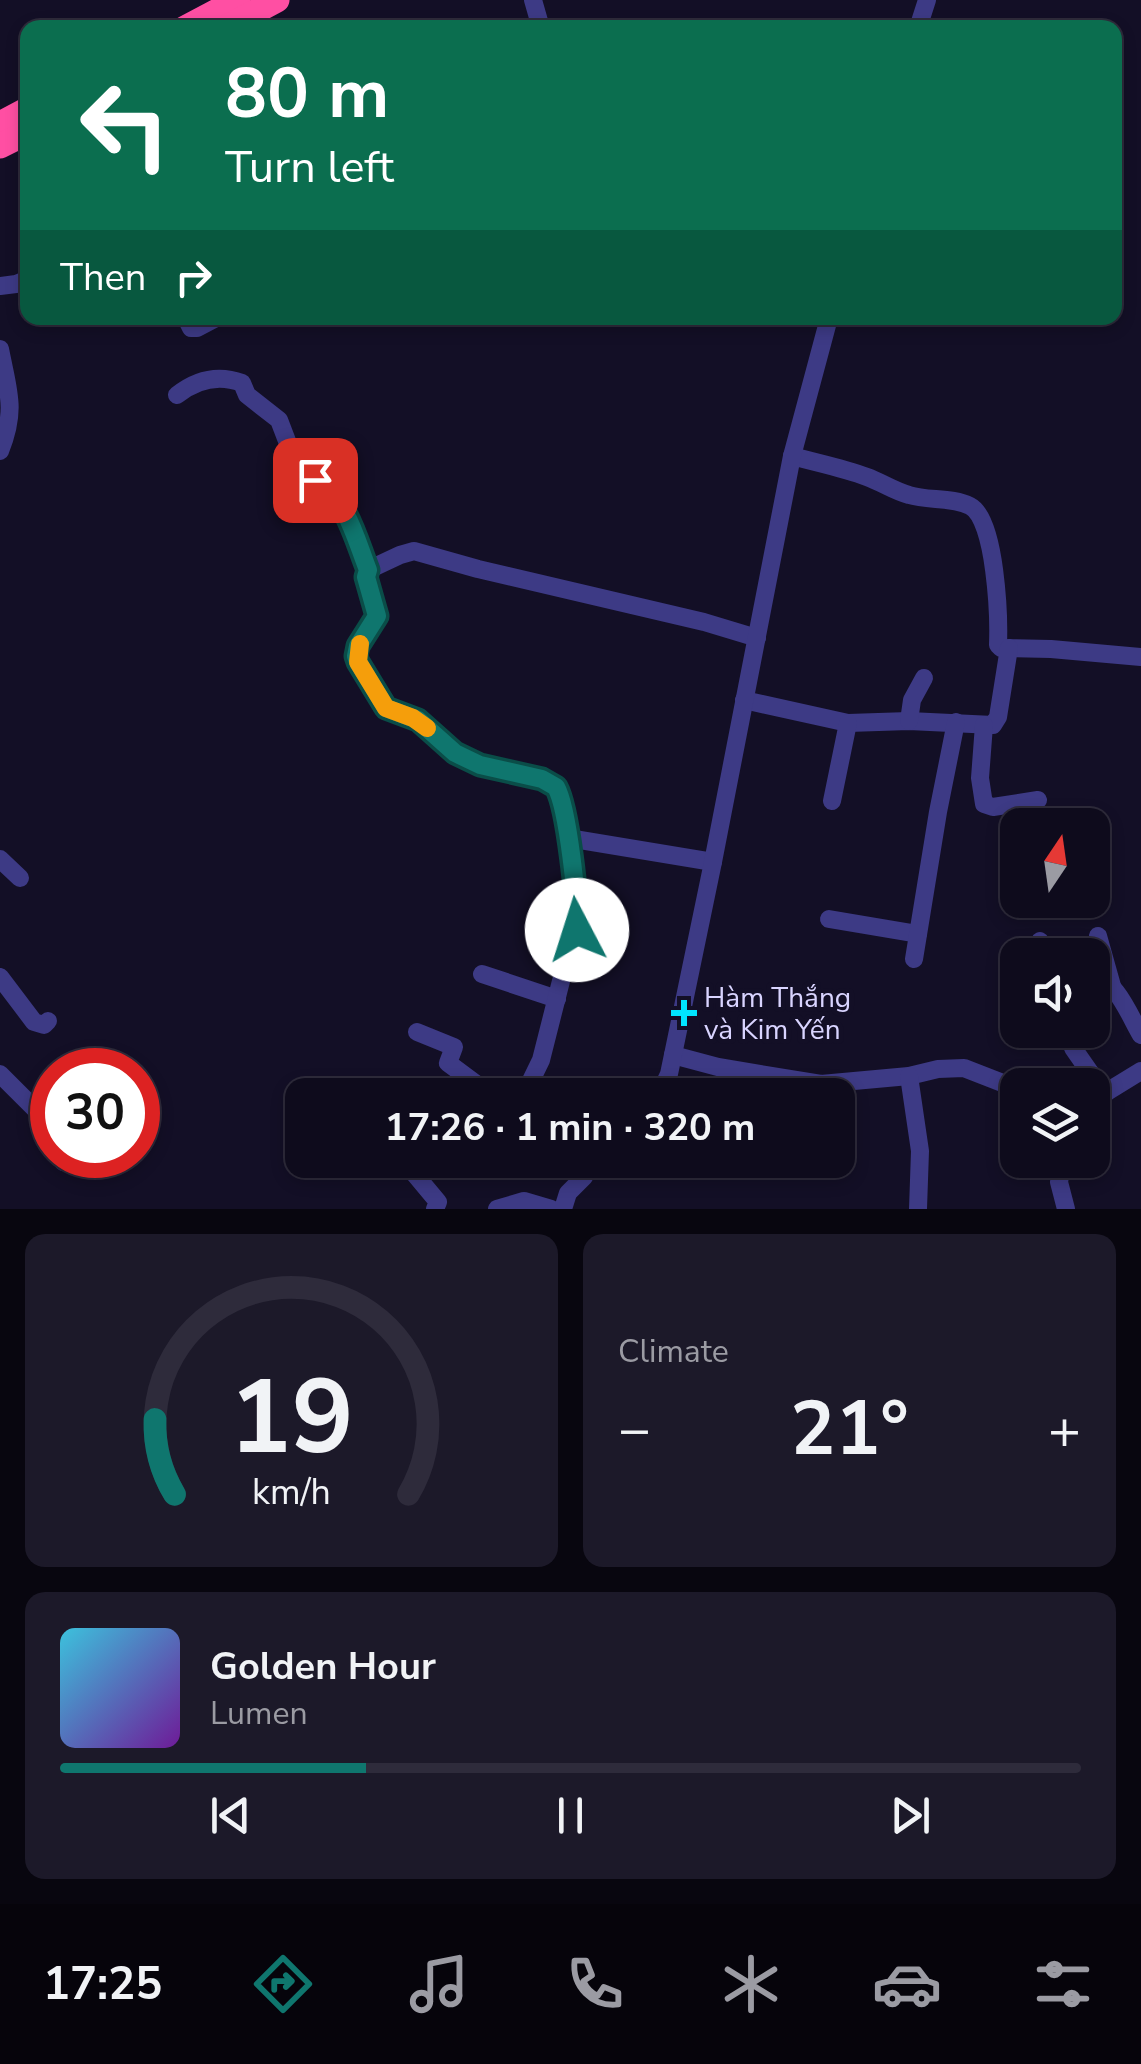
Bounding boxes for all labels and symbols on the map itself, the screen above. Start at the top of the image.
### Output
pin [273,438,358,523]
north arrow [1000,808,1110,918]
position arrow [525,878,629,982]
place label: Hàm Thắng và Kim Yến [704,979,851,1049]
marker: Hàm Thắng và Kim Yến [673,1002,695,1024]
speed limit sign: 30 [30,1048,160,1178]

